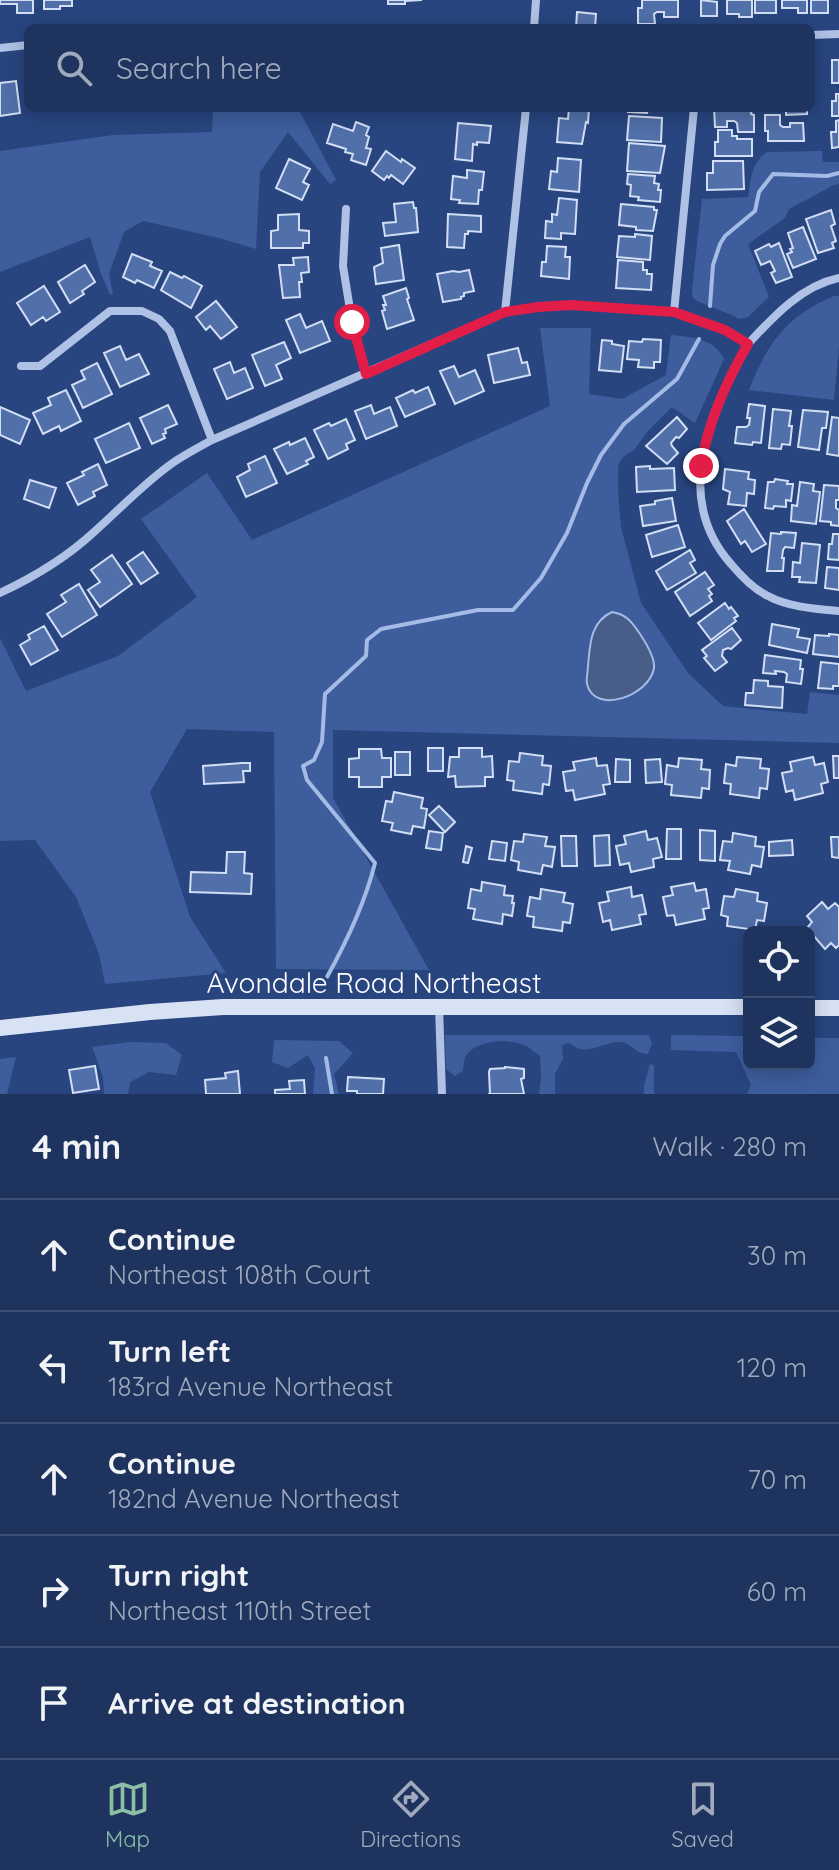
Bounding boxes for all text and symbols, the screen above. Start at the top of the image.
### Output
search box [24,24,815,112]
icon: search [52,46,96,90]
text: Search here [116,49,282,87]
route start [334,304,370,340]
route end [683,448,719,484]
map controls [743,926,815,1070]
button: locate [743,926,815,998]
street label: Avondale Road Northeast [207,965,541,1000]
button: layers [743,998,815,1070]
text: 4 min [32,1125,121,1168]
text: Walk · 280 m [652,1130,807,1163]
text: Continue [108,1220,236,1258]
icon: ahead [32,1233,76,1277]
text: 30 m [747,1239,807,1272]
text: Northeast 108th Court [108,1258,371,1291]
text: Turn left [108,1332,231,1370]
icon: left [32,1345,76,1389]
text: 120 m [737,1351,807,1384]
text: 183rd Avenue Northeast [108,1370,393,1403]
text: Continue [108,1444,236,1482]
icon: ahead [32,1457,76,1501]
text: 70 m [747,1463,807,1496]
text: 182nd Avenue Northeast [108,1482,400,1515]
text: Turn right [108,1556,249,1594]
icon: right [32,1569,76,1613]
text: 60 m [747,1575,807,1608]
text: Northeast 110th Street [108,1594,371,1627]
icon: arrive [32,1681,76,1725]
text: Arrive at destination [108,1684,406,1722]
tab: Map [105,1777,150,1853]
tab: Directions [360,1777,461,1853]
tab: Saved [671,1777,734,1853]

